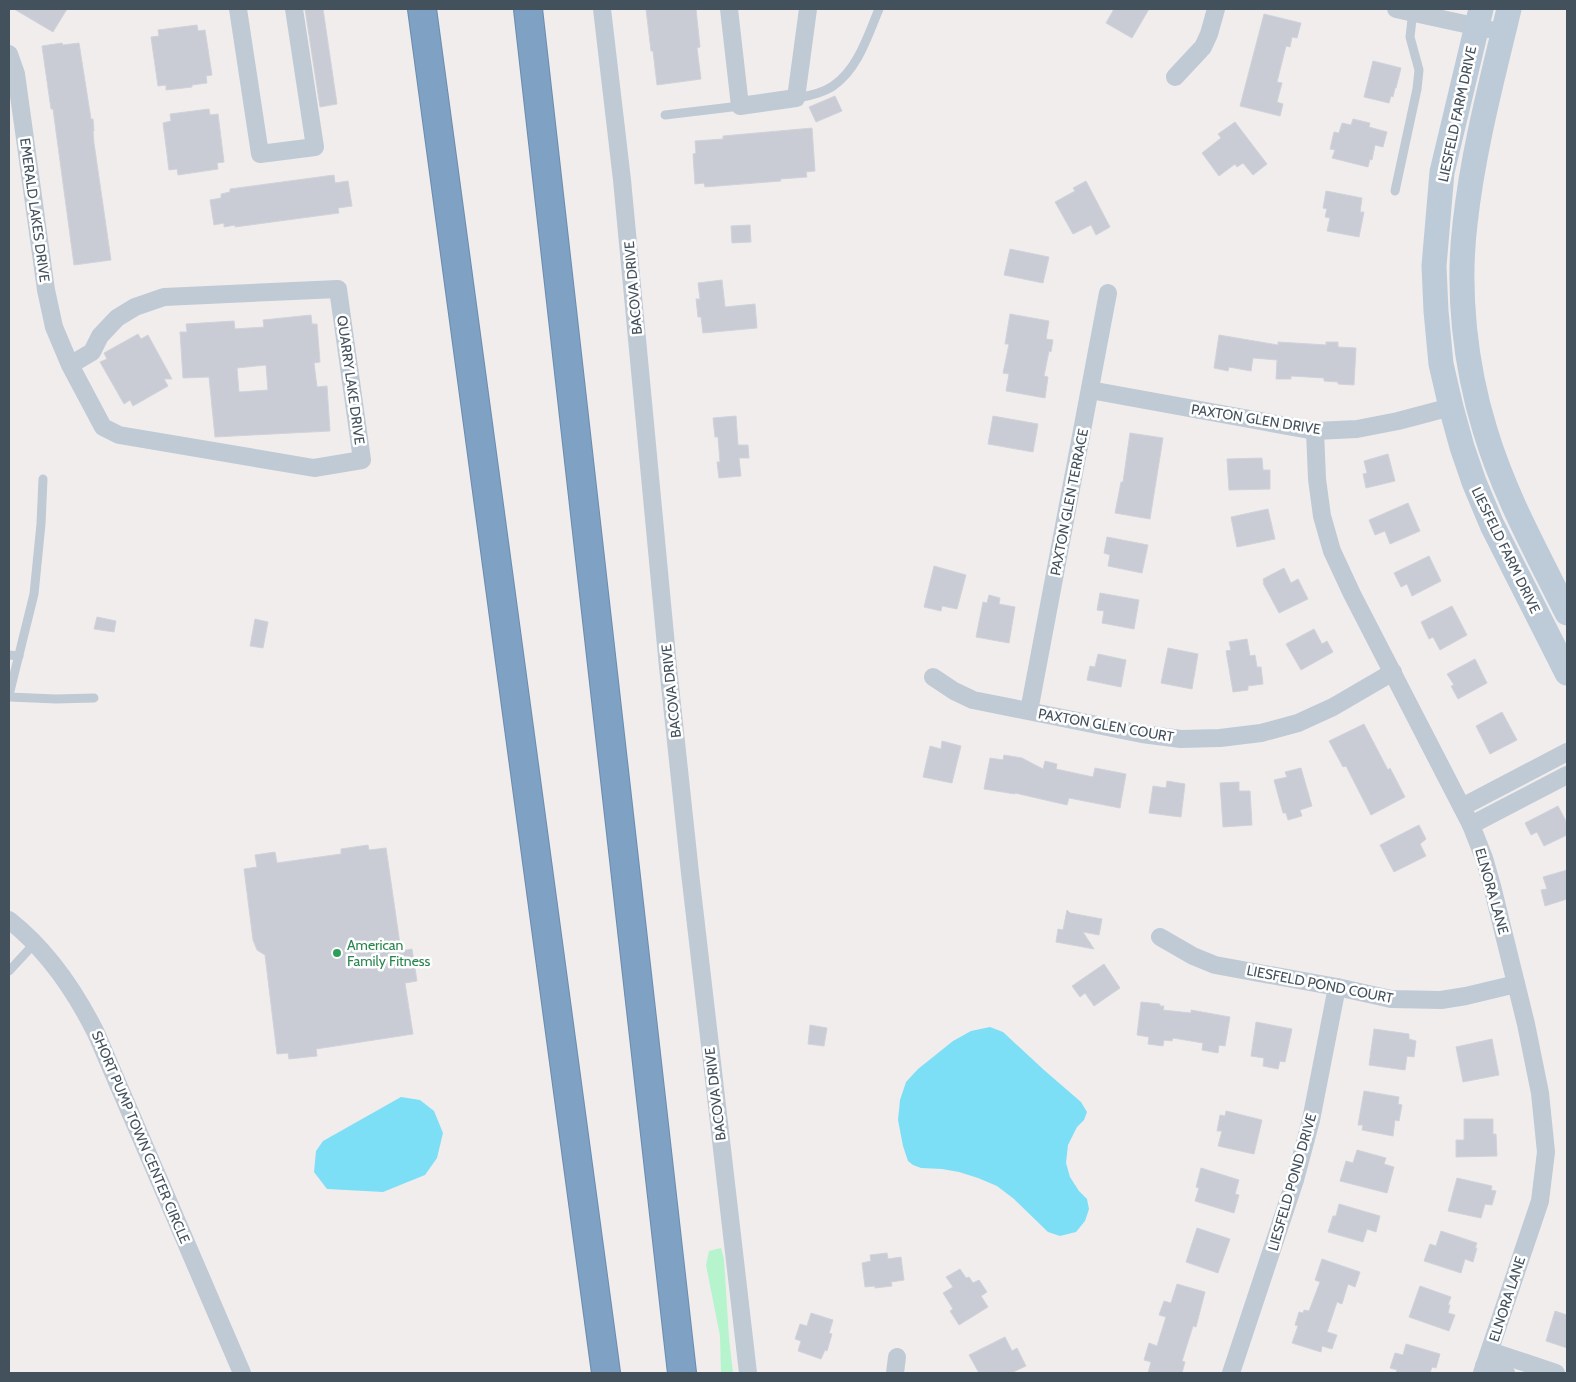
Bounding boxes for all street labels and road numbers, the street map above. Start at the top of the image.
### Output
street label: LIESFELD FARM DRIVE [1434,44,1480,184]
street label: EMERALD LAKES DRIVE [16,137,54,283]
street label: BACOVA DRIVE [620,240,646,336]
street label: QUARRY LAKE DRIVE [333,314,369,446]
street label: PAXTON GLEN DRIVE [1190,400,1322,438]
street label: PAXTON GLEN TERRACE [1046,427,1092,577]
street label: LIESFELD FARM DRIVE [1468,484,1545,616]
street label: BACOVA DRIVE [657,643,685,739]
street label: PAXTON GLEN COURT [1037,704,1176,746]
street label: ELNORA LANE [1471,846,1513,936]
street label: LIESFELD POND COURT [1245,961,1395,1007]
street label: SHORT PUMP TOWN CENTER CIRCLE [88,1028,194,1246]
street label: BACOVA DRIVE [700,1046,730,1142]
street label: LIESFELD POND DRIVE [1264,1111,1320,1253]
street label: ELNORA LANE [1485,1254,1529,1344]

